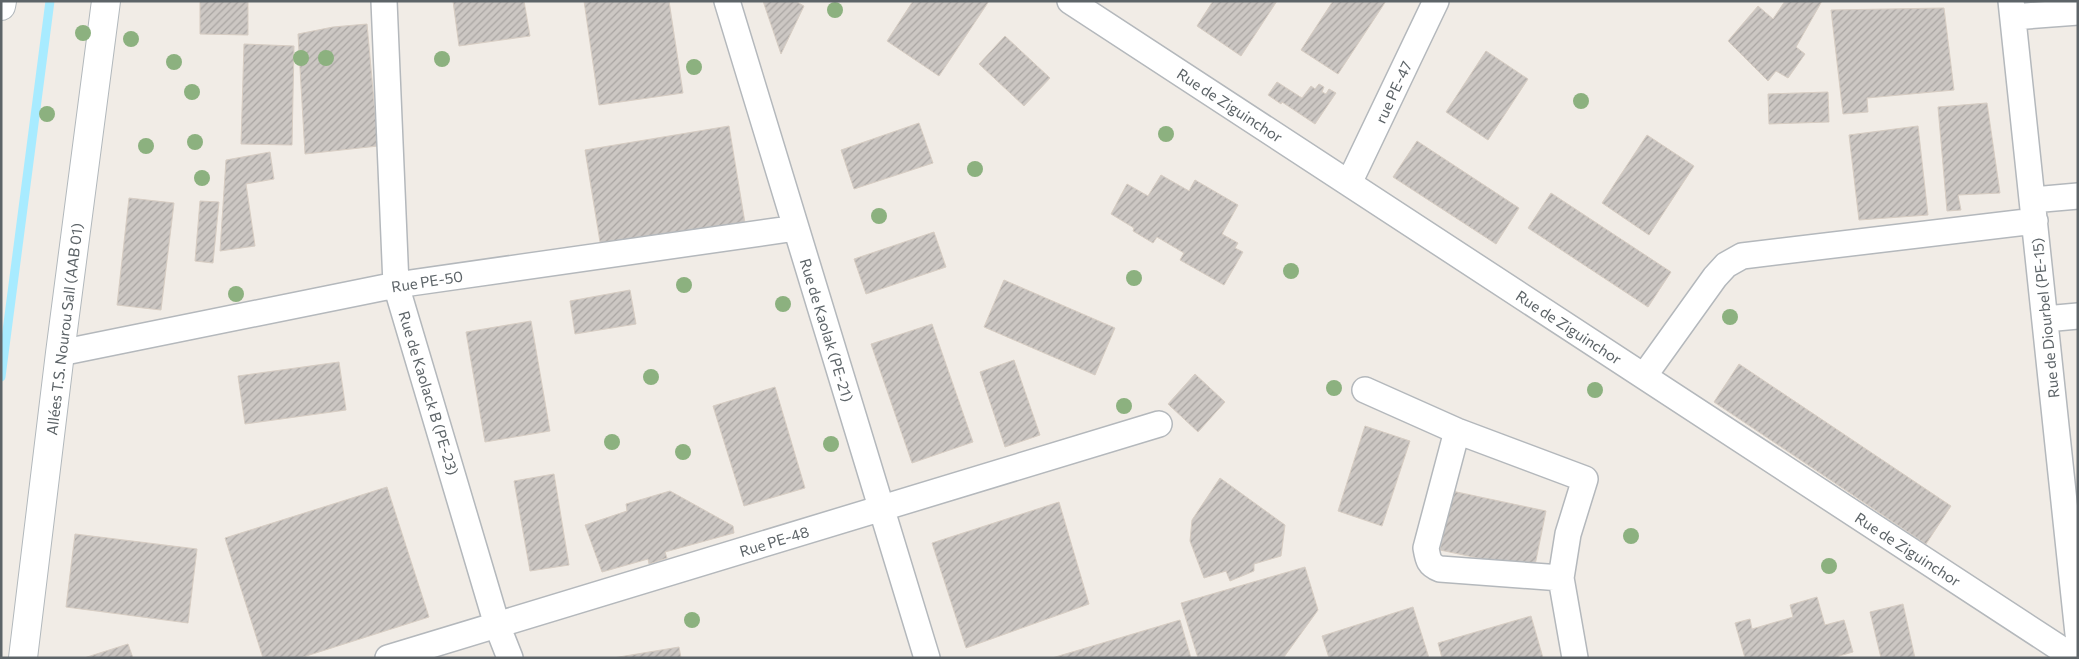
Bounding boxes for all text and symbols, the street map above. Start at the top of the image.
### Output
street label: rue PE-47 [1371,58,1415,126]
street label: Rue de Ziguinchor [1174,64,1286,146]
street label: Allées T.S. Nourou Sall (AAB 01) [42,222,86,436]
street label: Rue de Diourbel (PE-15) [2028,237,2062,399]
street label: Rue de Kaolak (PE-21) [797,256,857,404]
street label: Rue PE-50 [390,266,464,296]
street label: Rue de Ziguinchor [1513,286,1625,368]
street label: Rue de Kaolack B (PE-23) [395,309,463,477]
street label: Rue de Ziguinchor [1852,508,1964,590]
street label: Rue PE-48 [737,522,811,560]

